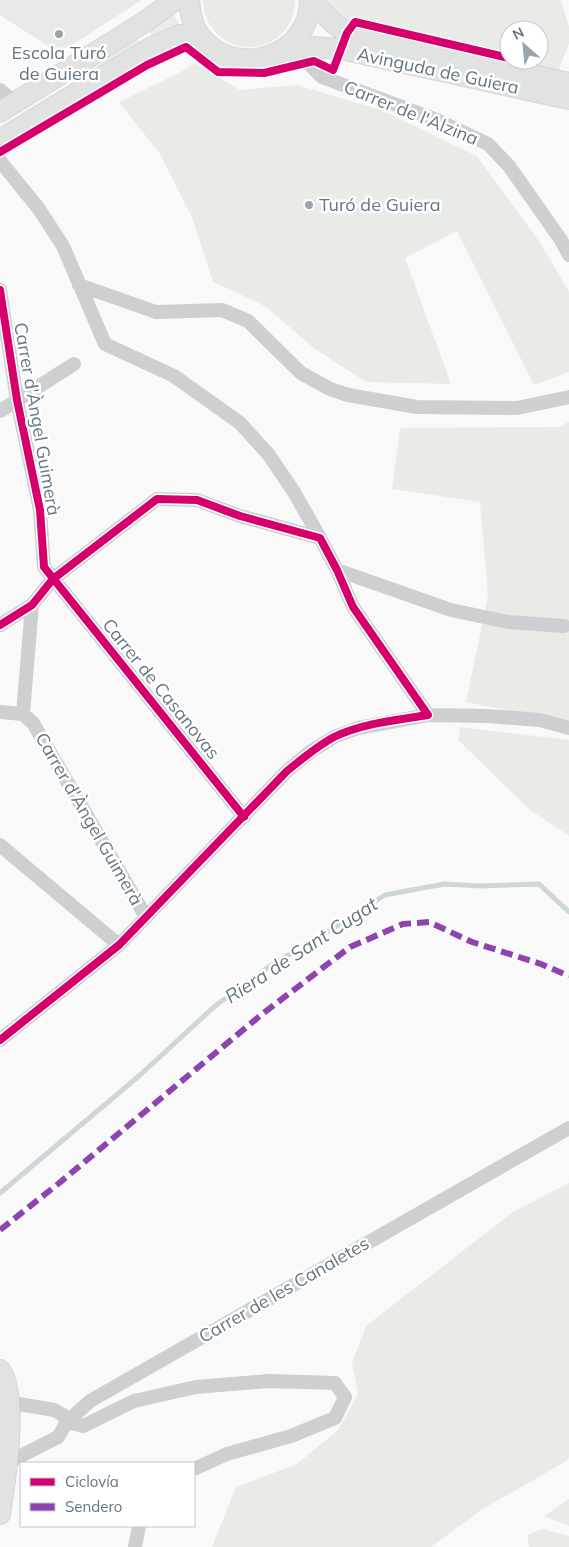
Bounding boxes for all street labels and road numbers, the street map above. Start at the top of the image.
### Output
street label: Avinguda de Guiera [355,42,521,99]
street label: Carrer de l'Alzina [341,75,482,150]
street label: Carrer d'Àngel Guimerà [9,321,66,517]
street label: Carrer de Casanovas [98,614,225,764]
street label: Carrer d'Àngel Guimerà [31,728,148,909]
street label: Carrer de les Canaletes [194,1231,373,1348]

